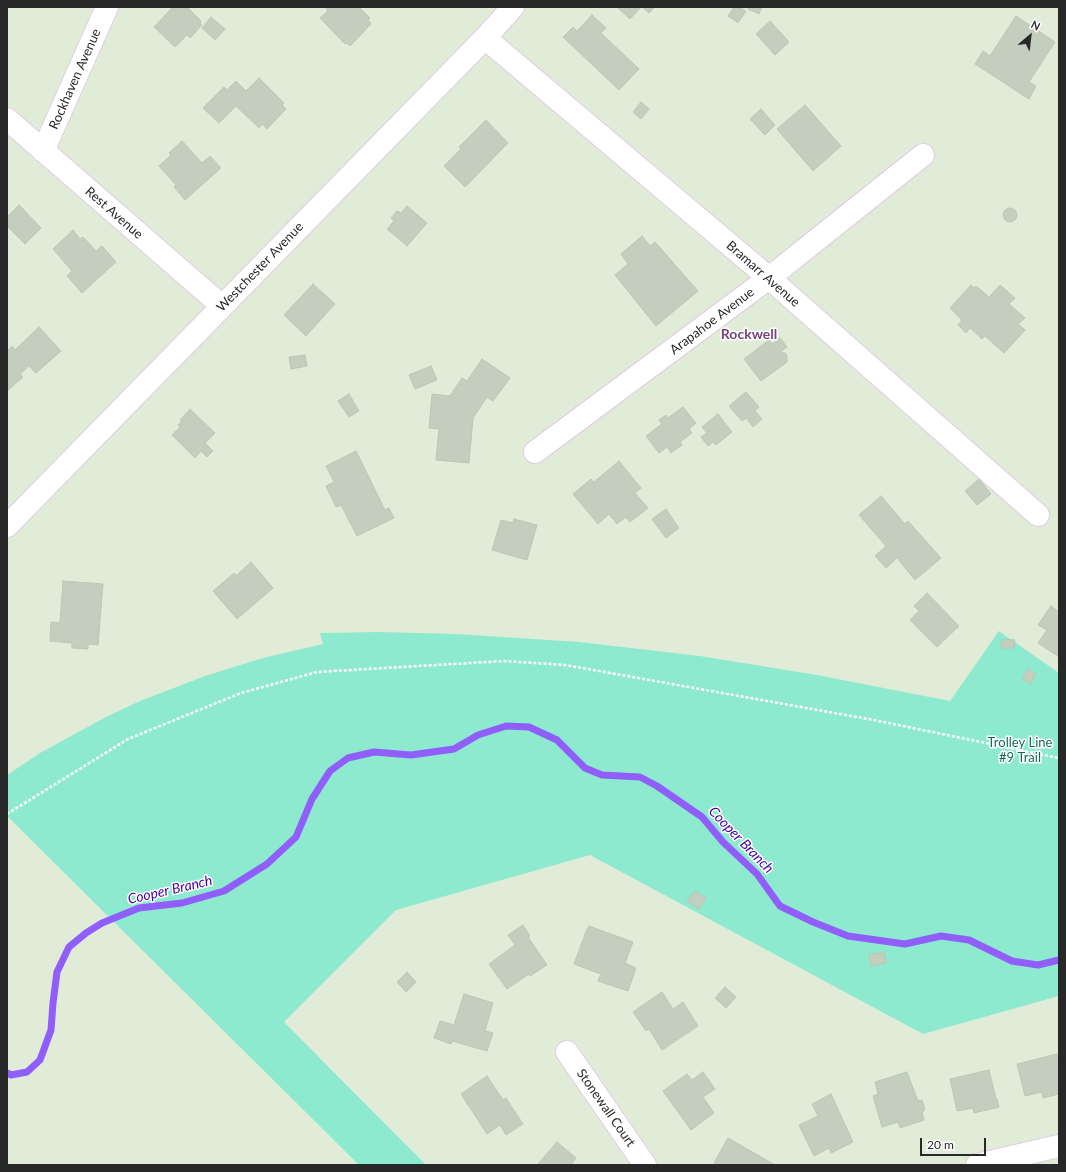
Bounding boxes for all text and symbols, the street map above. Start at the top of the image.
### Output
north arrow [1010,16,1050,56]
text: N [1029,17,1043,33]
street label: Rockhaven Avenue [46,26,104,132]
street label: Rest Avenue [82,184,146,242]
street label: Westchester Avenue [213,219,307,315]
street label: Bramarr Avenue [723,238,803,310]
street label: Arapahoe Avenue [667,284,757,358]
district label: Rockwell [721,326,777,342]
park label: Trolley Line #9 Trail [988,735,1052,766]
water label: Cooper Branch [705,803,777,877]
water label: Cooper Branch [126,872,214,908]
street label: Stonewall Court [573,1066,639,1150]
scale bar [922,1130,988,1156]
text: 20 m [927,1137,954,1152]

